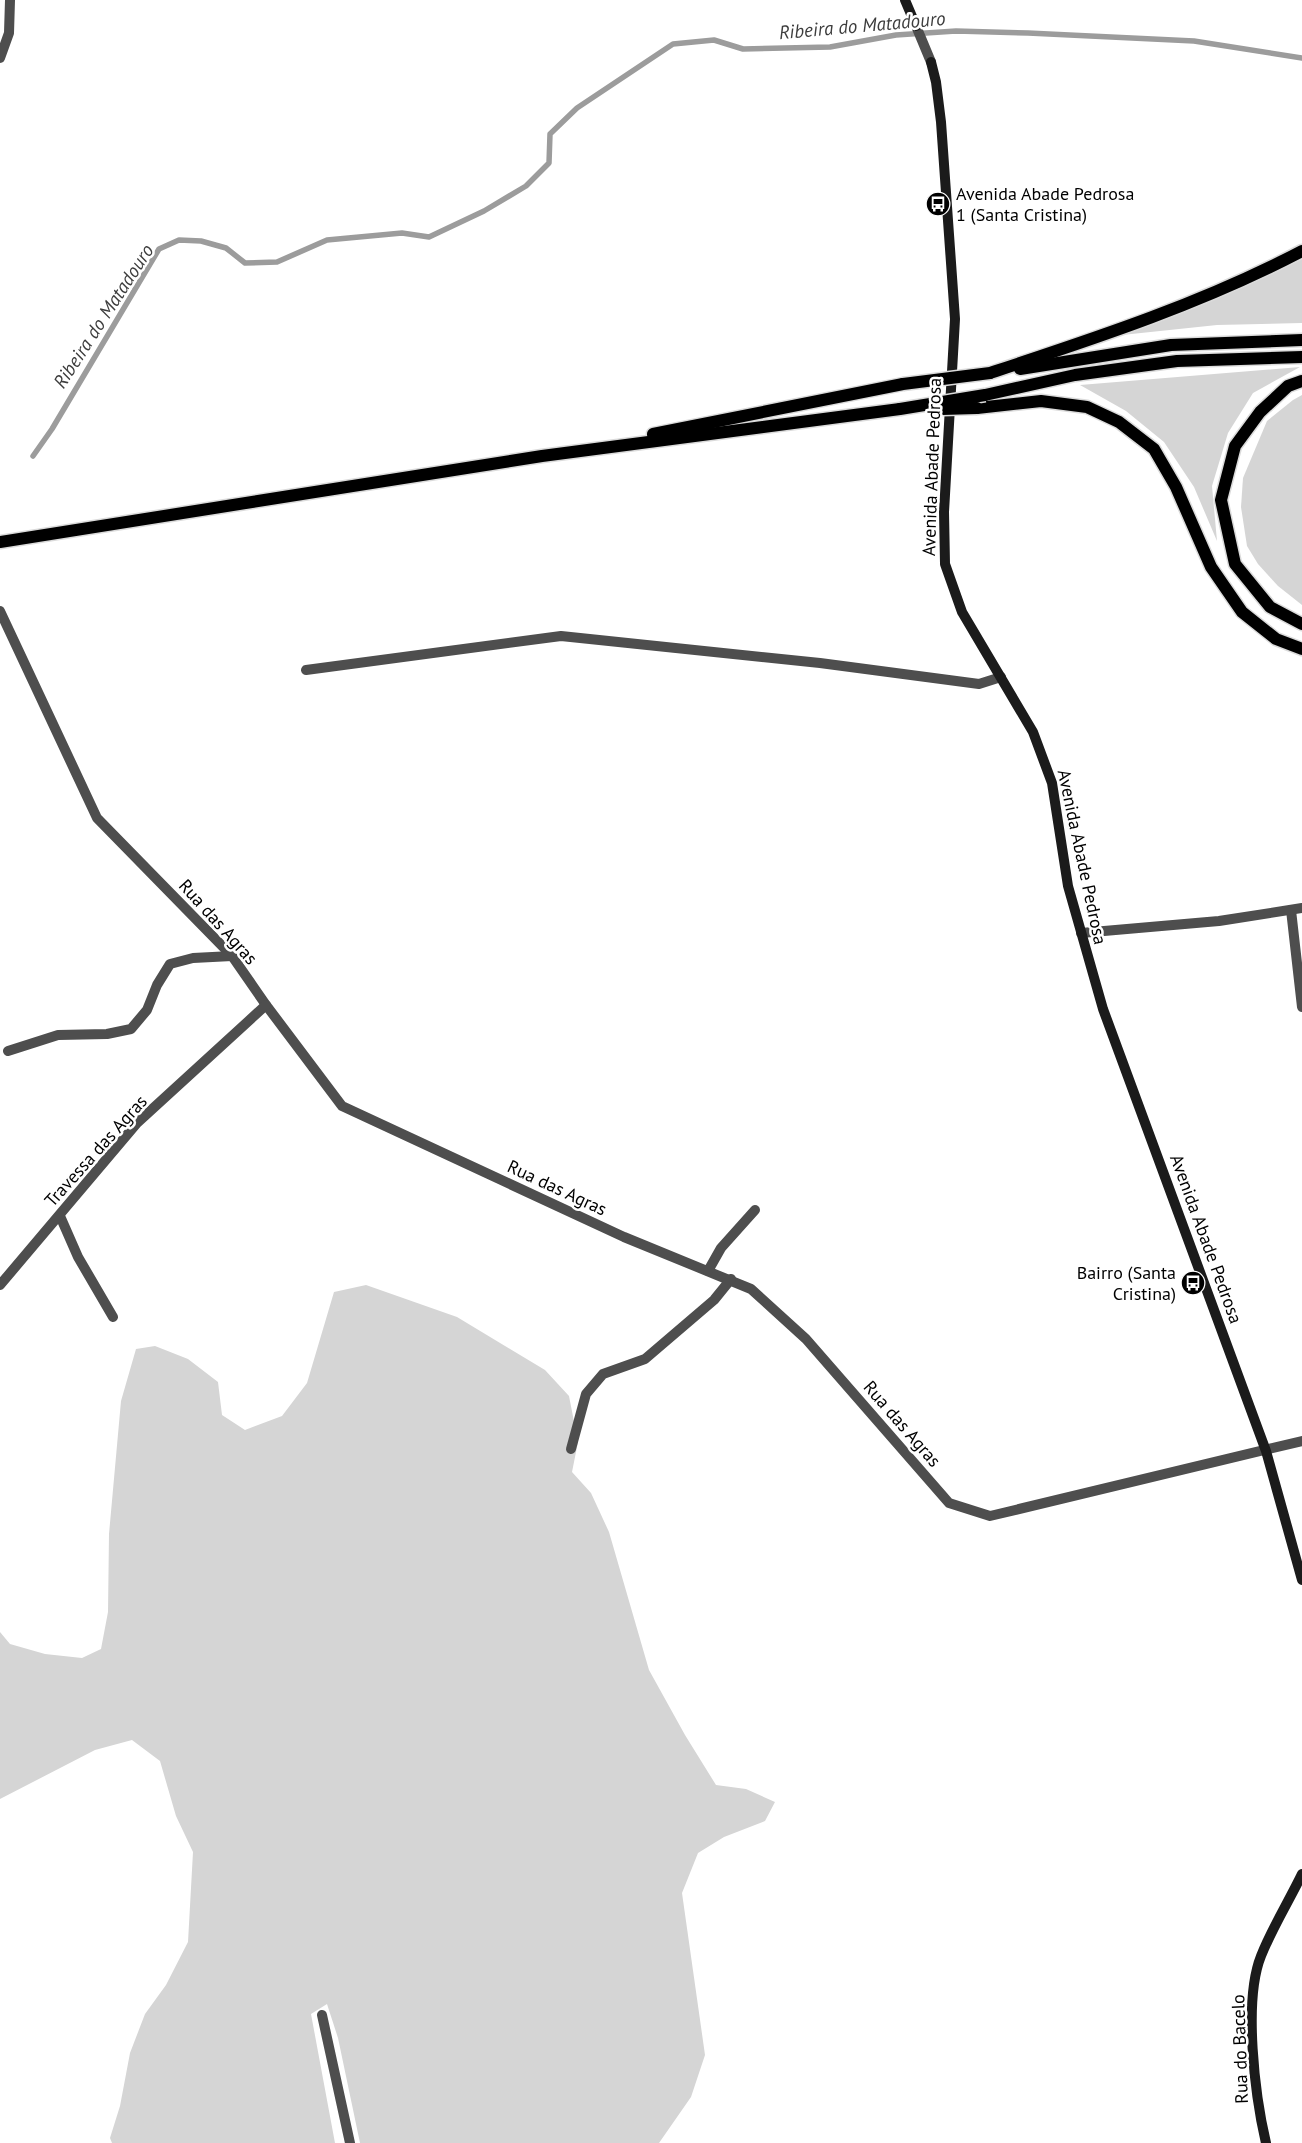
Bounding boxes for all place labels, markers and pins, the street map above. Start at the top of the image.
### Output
place label: Avenida Abade Pedrosa 1 (Santa Cristina) [956,182,1134,226]
bus stop icon: Avenida Abade Pedrosa 1 (Santa Cristina) [925,191,951,217]
place label: Bairro (Santa Cristina) [1077,1261,1176,1305]
bus stop icon: Bairro (Santa Cristina) [1180,1270,1206,1296]

